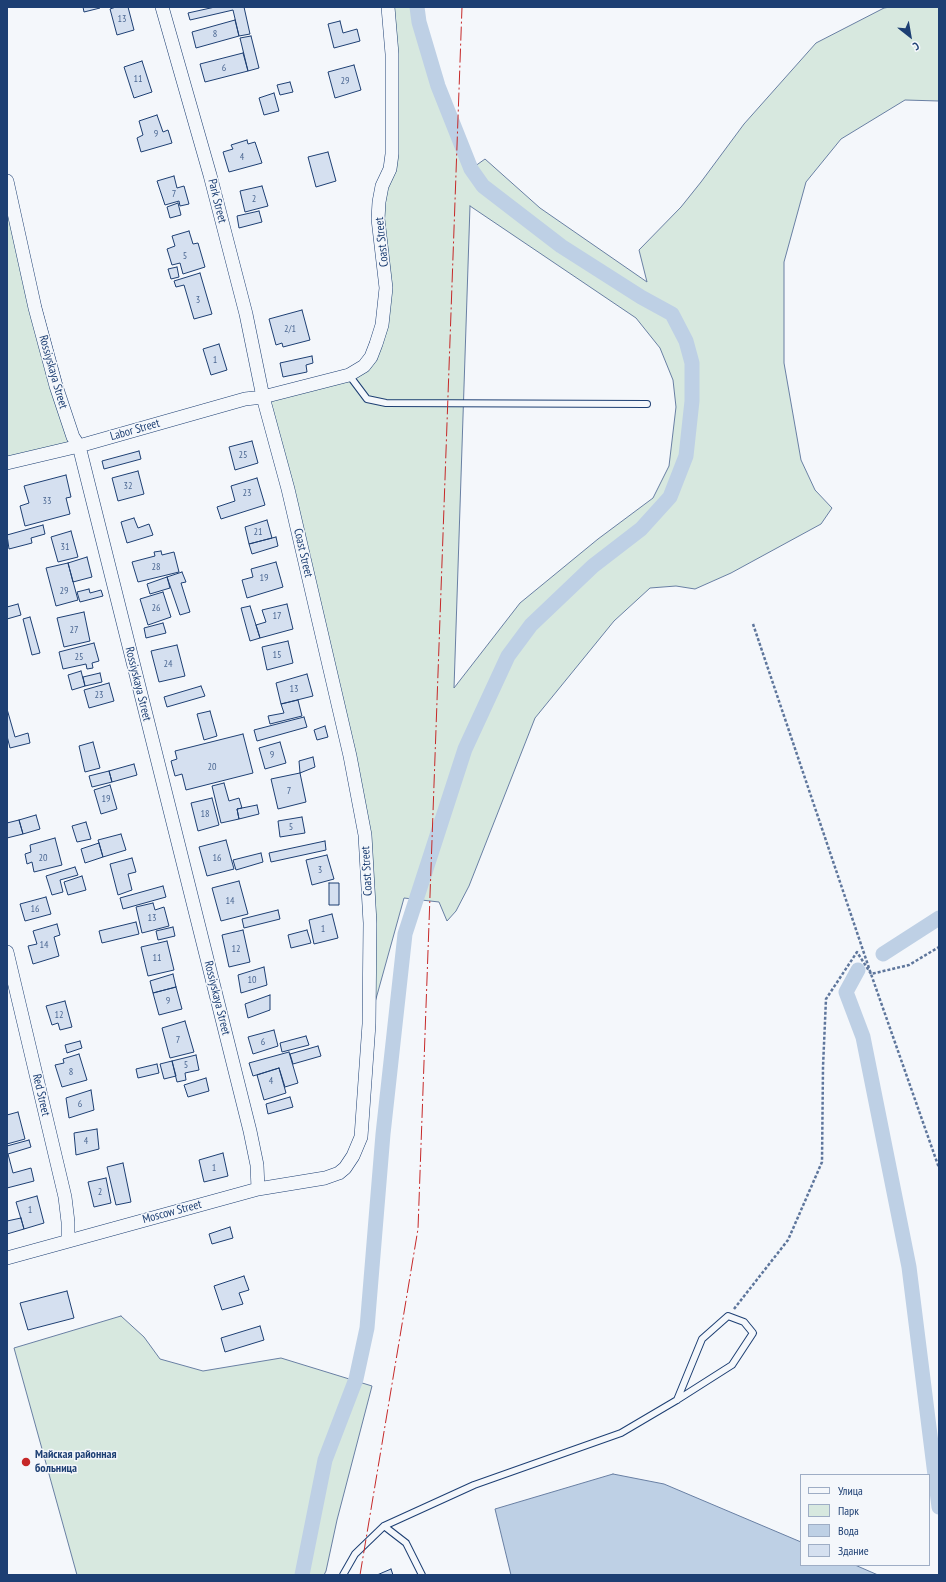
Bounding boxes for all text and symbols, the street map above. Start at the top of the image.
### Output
house number: 13 [118,13,126,25]
north arrow [890,16,930,56]
house number: 8 [213,28,217,40]
text: С [910,39,922,54]
house number: 6 [222,62,226,74]
house number: 11 [134,73,142,85]
house number: 29 [341,75,349,87]
house number: 9 [154,128,158,140]
house number: 4 [240,151,244,163]
street label: Park Street [205,177,229,225]
house number: 7 [172,188,176,200]
house number: 2 [252,193,256,205]
street label: Coast Street [372,216,392,268]
house number: 5 [183,250,187,262]
house number: 3 [196,294,200,306]
house number: 2/1 [284,323,296,335]
street label: Rossiyskaya Street [36,334,70,410]
house number: 1 [213,354,217,366]
street label: Labor Street [109,416,161,444]
house number: 25 [239,449,247,461]
house number: 32 [124,480,132,492]
house number: 23 [243,487,251,499]
house number: 33 [43,495,51,507]
house number: 21 [254,526,262,538]
street label: Coast Street [290,527,316,579]
house number: 31 [61,541,69,553]
house number: 28 [152,561,160,573]
house number: 19 [260,572,268,584]
house number: 29 [60,585,68,597]
house number: 26 [152,602,160,614]
house number: 17 [273,610,281,622]
house number: 27 [70,624,78,636]
street label: Rossiyskaya Street [122,645,154,723]
house number: 15 [273,649,281,661]
house number: 25 [75,651,83,663]
house number: 24 [164,658,172,670]
house number: 13 [290,683,298,695]
house number: 23 [95,689,103,701]
house number: 9 [270,749,274,761]
house number: 20 [208,761,216,773]
house number: 7 [287,785,291,797]
house number: 19 [102,793,110,805]
house number: 18 [201,808,209,820]
house number: 5 [289,821,293,833]
street label: Coast Street [359,846,375,896]
house number: 20 [39,852,47,864]
house number: 16 [213,852,221,864]
house number: 3 [318,864,322,876]
house number: 14 [226,895,234,907]
house number: 16 [31,903,39,915]
house number: 13 [148,912,156,924]
house number: 1 [321,923,325,935]
house number: 14 [40,939,48,951]
house number: 12 [232,943,240,955]
house number: 11 [153,952,161,964]
street label: Rossiyskaya Street [201,959,233,1037]
house number: 10 [248,974,256,986]
house number: 9 [166,995,170,1007]
house number: 12 [55,1009,63,1021]
house number: 7 [176,1034,180,1046]
house number: 6 [261,1036,265,1048]
house number: 5 [184,1059,188,1071]
house number: 8 [69,1066,73,1078]
street label: Red Street [29,1073,53,1117]
house number: 4 [269,1075,273,1087]
house number: 6 [78,1098,82,1110]
house number: 4 [84,1135,88,1147]
house number: 1 [212,1162,216,1174]
house number: 2 [98,1186,102,1198]
street label: Moscow Street [141,1197,203,1227]
house number: 1 [28,1204,32,1216]
place label: Майская районная больница [35,1448,117,1476]
marker: Майская районная больница [20,1456,32,1468]
legend [800,1474,930,1566]
text: Улица [838,1483,863,1498]
text: Парк [838,1503,859,1518]
text: Вода [838,1523,859,1538]
text: Здание [838,1543,869,1558]

